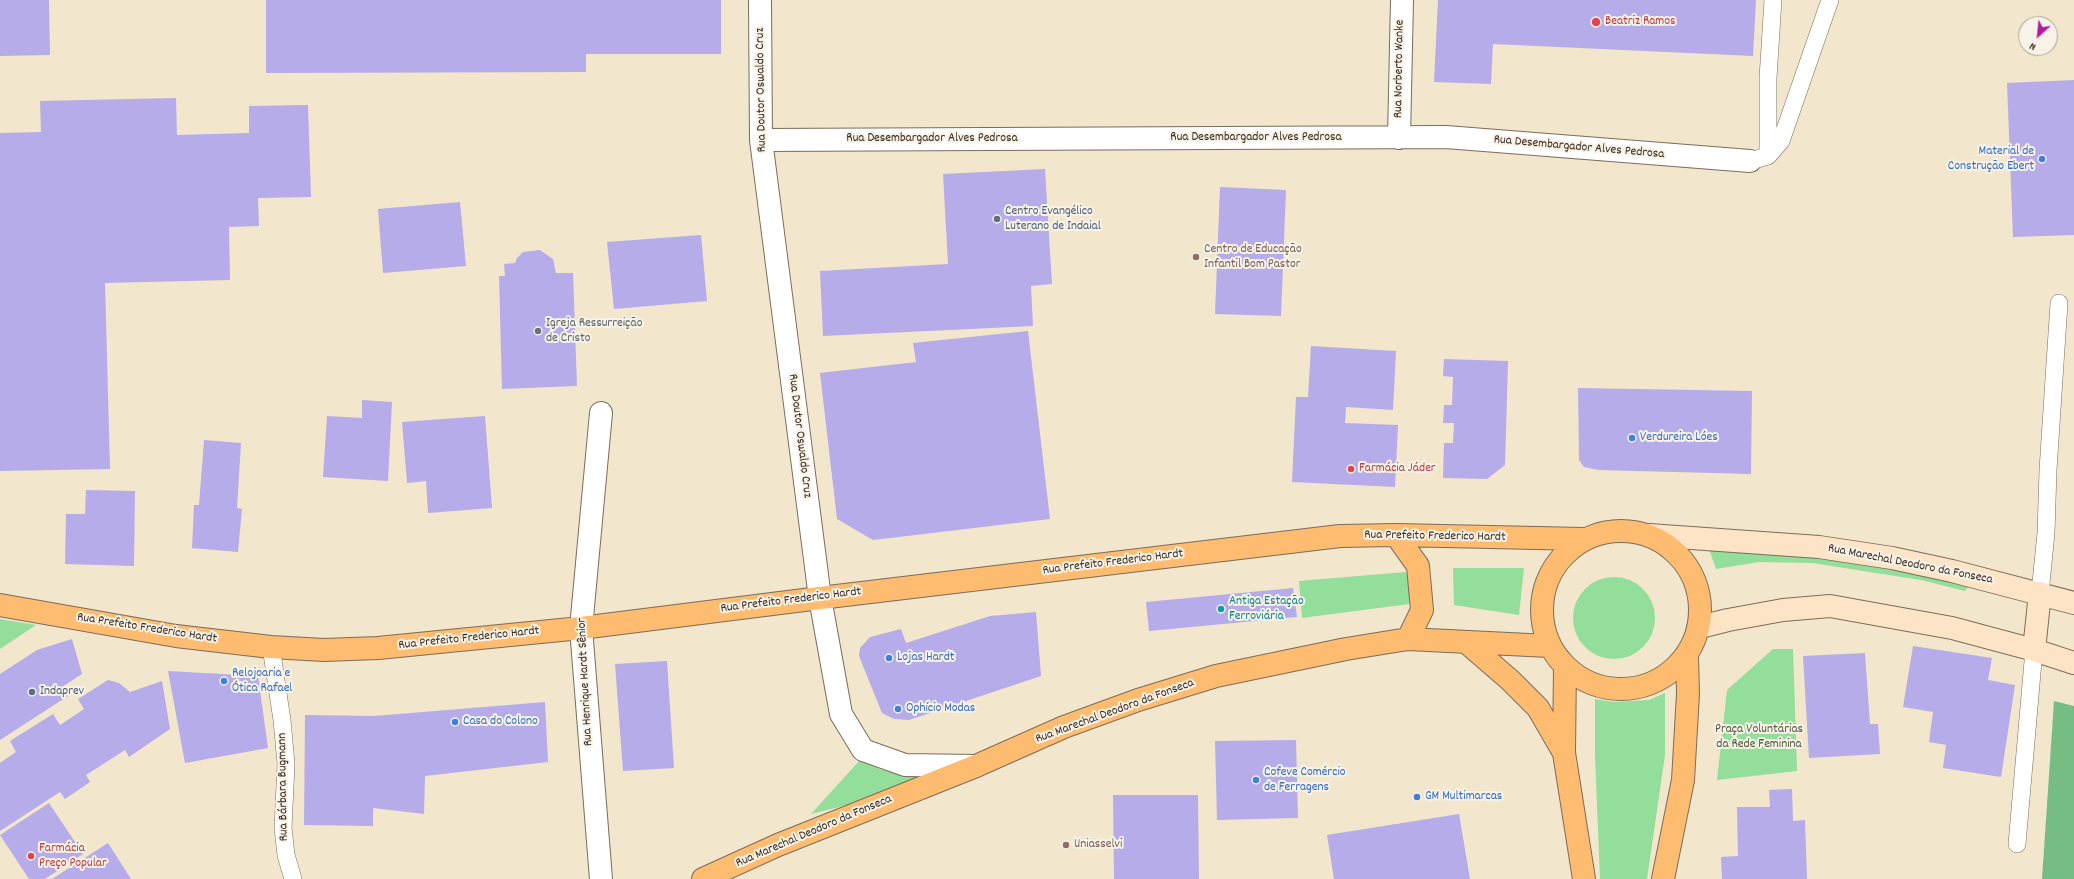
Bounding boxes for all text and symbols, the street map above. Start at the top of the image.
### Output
place label: Beatriz Ramos [1605,14,1676,30]
marker: Beatriz Ramos [1590,16,1602,28]
north arrow [2018,16,2058,56]
street label: Rua Norberto Wanke [1391,20,1409,118]
street label: Rua Doutor Oswaldo Cruz [753,28,771,152]
text: N [2027,37,2039,54]
street label: Rua Desembargador Alves Pedrosa [1170,130,1342,146]
street label: Rua Desembargador Alves Pedrosa [846,131,1018,147]
street label: Rua Desembargador Alves Pedrosa [1493,133,1665,163]
place label: Material de Construção Ebert [1948,144,2034,175]
marker: Material de Construção Ebert [2037,154,2047,164]
place label: Centro Evangélico Luterano de Indaial [1005,204,1101,235]
marker: Centro Evangélico Luterano de Indaial [992,214,1002,224]
place label: Centro de Educação Infantil Bom Pastor [1204,242,1302,273]
marker: Centro de Educação Infantil Bom Pastor [1191,252,1201,262]
place label: Igreja Ressurreição de Cristo [546,316,643,347]
marker: Igreja Ressurreição de Cristo [533,326,543,336]
street label: Rua Doutor Oswaldo Cruz [784,373,814,499]
place label: Verdureira Lóes [1640,430,1718,446]
marker: Verdureira Lóes [1627,433,1637,443]
place label: Farmácia Jáder [1359,461,1436,477]
marker: Farmácia Jáder [1346,464,1356,474]
street label: Rua Prefeito Frederico Hardt [1364,528,1506,546]
street label: Rua Marechal Deodoro da Fonseca [1826,541,1994,589]
street label: Rua Prefeito Frederico Hardt [1042,547,1184,579]
street label: Rua Prefeito Frederico Hardt [720,585,862,617]
place label: Antiga Estação Ferroviária [1229,594,1304,625]
marker: Antiga Estação Ferroviária [1216,604,1226,614]
street label: Rua Prefeito Frederico Hardt [76,610,218,648]
street label: Rua Henrique Hardt Sênior [575,617,597,747]
street label: Rua Prefeito Frederico Hardt [398,624,540,654]
place label: Lojas Hardt [897,650,955,666]
marker: Lojas Hardt [884,653,894,663]
place label: Relojoaria e Ótica Rafael [232,666,292,697]
marker: Relojoaria e Ótica Rafael [219,676,229,686]
street label: Rua Marechal Deodoro da Fonseca [1034,676,1196,748]
place label: Indaprev [40,684,84,700]
marker: Indaprev [27,687,37,697]
place label: Ophício Modas [906,701,975,717]
marker: Ophício Modas [893,704,903,714]
place label: Casa do Colono [463,714,538,730]
marker: Casa do Colono [450,717,460,727]
park label: Praça Voluntárias da Rede Feminina [1715,722,1803,753]
street label: Rua Bárbara Bugmann [275,733,293,841]
place label: Cofeve Comércio de Ferragens [1264,765,1346,796]
marker: Cofeve Comércio de Ferragens [1251,775,1261,785]
place label: GM Multimarcas [1425,789,1502,805]
street label: Rua Marechal Deodoro da Fonseca [734,792,894,872]
marker: GM Multimarcas [1412,792,1422,802]
place label: Uniasselvi [1074,837,1122,853]
marker: Uniasselvi [1061,840,1071,850]
place label: Farmácia Preço Popular [39,841,107,872]
marker: Farmácia Preço Popular [26,851,36,861]

